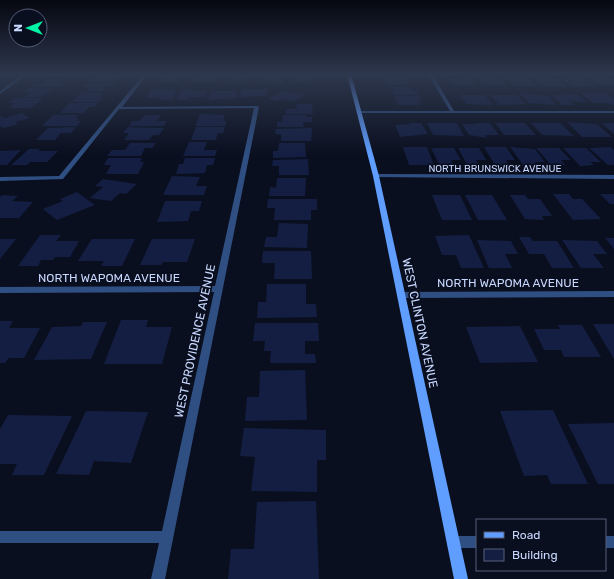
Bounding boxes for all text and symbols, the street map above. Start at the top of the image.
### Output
north arrow [8,8,48,48]
text: N [12,24,25,32]
street label: NORTH BRUNSWICK AVENUE [428,163,562,175]
street label: WEST CLINTON AVENUE [399,257,441,389]
street label: WEST PROVIDENCE AVENUE [172,263,218,419]
street label: NORTH WAPOMA AVENUE [38,271,180,285]
street label: NORTH WAPOMA AVENUE [437,276,579,290]
legend [476,519,606,571]
text: Road [512,528,540,542]
text: Building [512,548,558,562]

